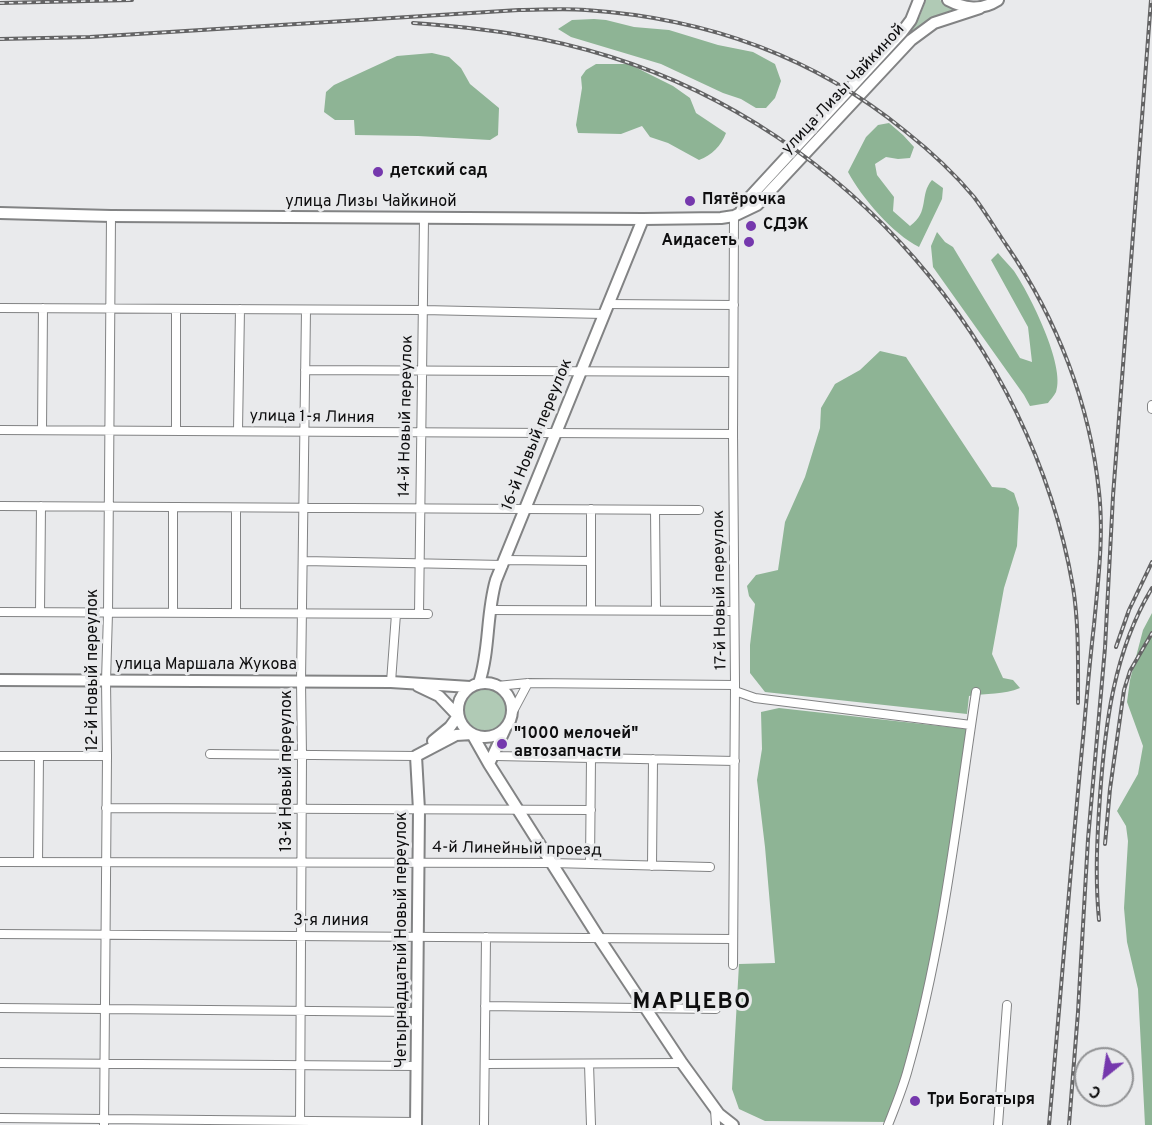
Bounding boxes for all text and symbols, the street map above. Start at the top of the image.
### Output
street label: улица Лизы Чайкиной [779,21,909,159]
place label: детский сад [390,162,487,182]
marker: детский сад [371,165,385,179]
place label: Пятёрочка [702,191,786,211]
street label: улица Лизы Чайкиной [285,193,457,213]
marker: Пятёрочка [683,194,697,208]
place label: СДЭК [763,216,809,236]
marker: СДЭК [744,219,758,233]
place label: Аидасеть [662,232,737,252]
marker: Аидасеть [742,235,756,249]
street label: 14-й Новый переулок [396,335,418,497]
street label: 16-й Новый переулок [499,356,577,514]
street label: улица 1-я Линия [249,407,375,429]
street label: 17-й Новый переулок [710,510,732,670]
street label: 12-й Новый переулок [84,589,104,751]
street label: улица Маршала Жукова [115,656,297,676]
street label: 13-й Новый переулок [278,690,298,852]
place label: "1000 мелочей" автозапчасти [514,725,638,763]
marker: "1000 мелочей" автозапчасти [495,737,509,751]
street label: Четырнадцатый Новый переулок [393,812,413,1068]
street label: 4-й Линейный проезд [432,839,602,861]
street label: 3-я линия [293,912,369,932]
district label: МАРЦЕВО [632,991,752,1017]
north arrow [1074,1047,1134,1107]
text: С [1087,1080,1105,1102]
place label: Три Богатыря [927,1091,1035,1111]
marker: Три Богатыря [908,1094,922,1108]

